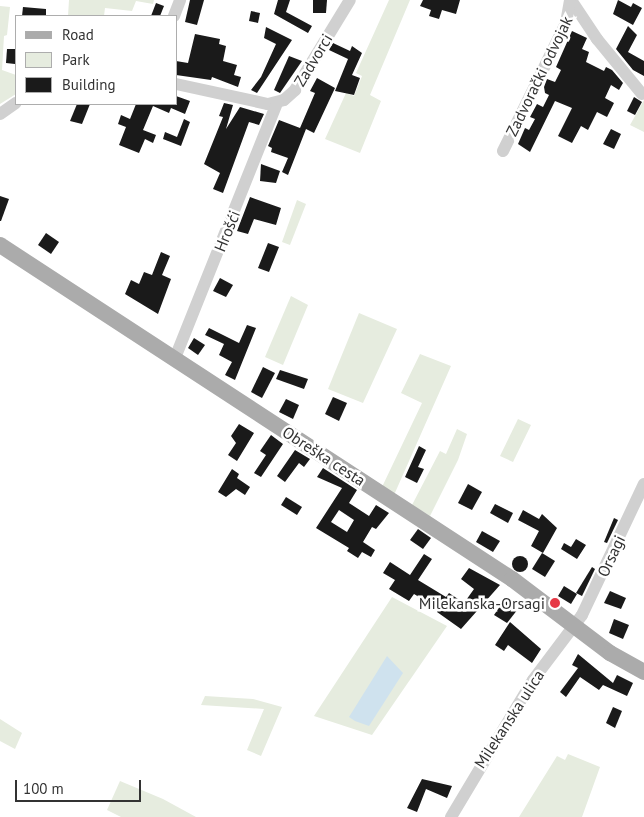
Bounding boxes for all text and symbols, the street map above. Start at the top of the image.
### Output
street label: Zadvorački odvojak [502,13,576,139]
legend [15,15,178,105]
text: Road [62,25,94,44]
street label: Zadvorci [290,30,336,90]
text: Park [62,50,90,69]
text: Building [62,75,116,94]
street label: Hrošći [210,207,244,255]
street label: Obreška cesta [279,422,369,490]
street label: Orsagi [593,532,629,580]
place label: Milekanska-Orsagi [419,593,545,613]
marker: Milekanska-Orsagi [549,597,561,609]
street label: Milekanska ulica [470,666,548,772]
scale bar [18,770,144,802]
text: 100 m [23,779,64,798]

